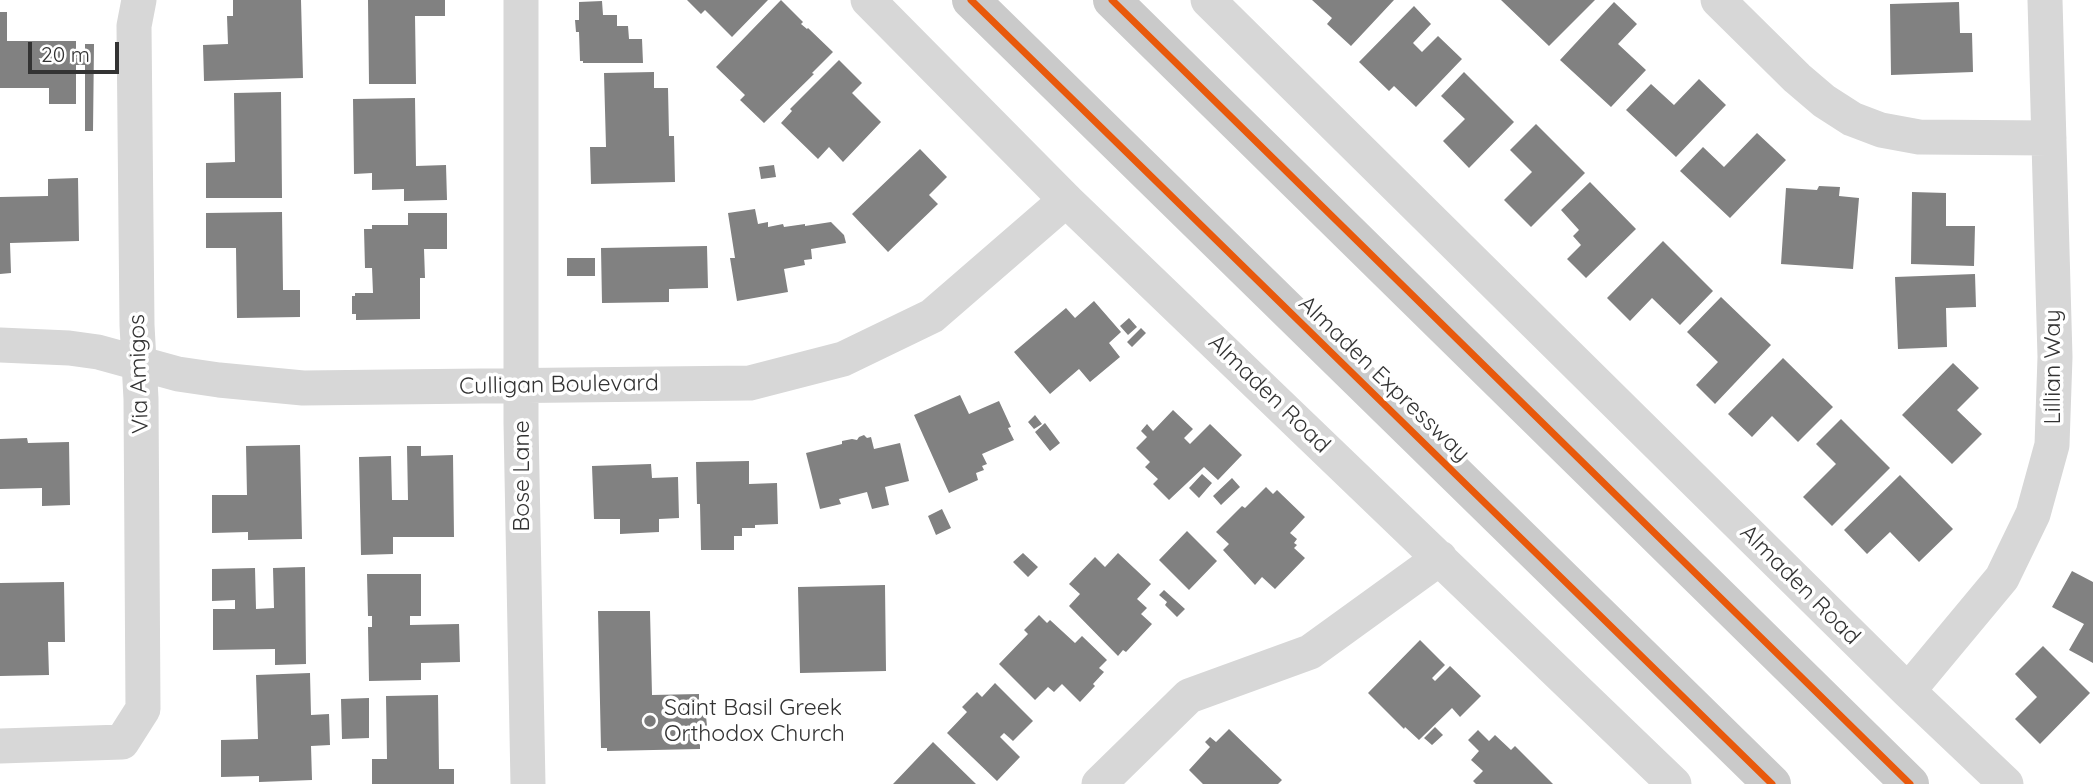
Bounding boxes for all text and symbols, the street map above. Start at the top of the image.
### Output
scale bar [32,28,122,72]
text: 20 m [41,41,90,67]
street label: Almaden Expressway [1293,290,1475,468]
street label: Lillian Way [2039,309,2067,425]
street label: Via Amigos [123,314,155,434]
street label: Almaden Road [1202,329,1336,459]
street label: Culligan Boulevard [459,369,659,401]
street label: Bose Lane [508,420,536,532]
street label: Almaden Road [1734,519,1866,651]
place label: Saint Basil Greek Orthodox Church [664,694,845,748]
marker: Saint Basil Greek Orthodox Church [642,713,658,729]

